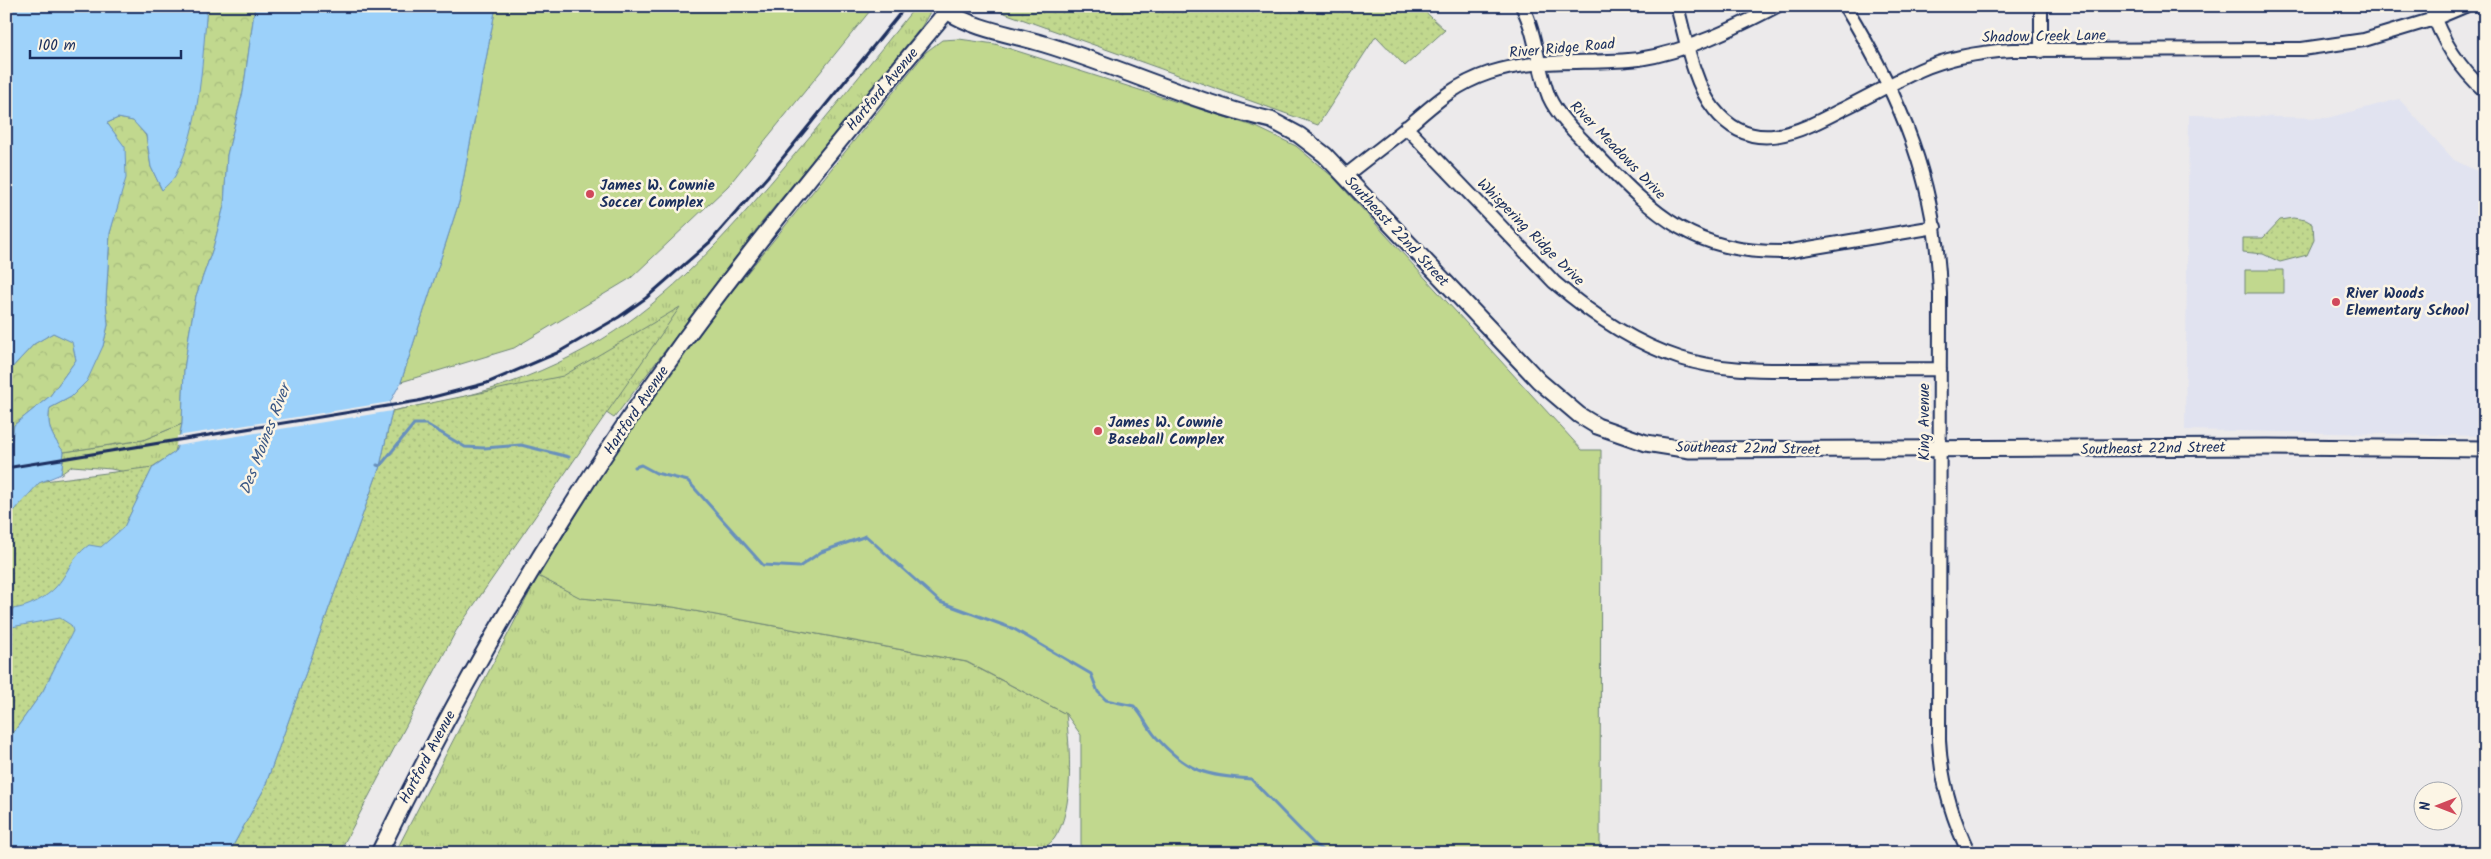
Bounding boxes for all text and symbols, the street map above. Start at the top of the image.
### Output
street label: Shadow Creek Lane [1982,24,2106,50]
scale bar [30,28,181,60]
street label: River Ridge Road [1508,32,1617,66]
text: 100 m [38,34,76,58]
street label: Hartford Avenue [840,42,925,137]
street label: River Meadows Drive [1563,96,1671,206]
street label: Southeast 22nd Street [1338,171,1455,293]
street label: Whispering Ridge Drive [1471,173,1590,292]
place label: James W. Cownie Soccer Complex [600,174,715,215]
marker: James W. Cownie Soccer Complex [584,188,596,200]
place label: River Woods Elementary School [2346,282,2469,323]
marker: River Woods Elementary School [2330,296,2342,308]
street label: Hartford Avenue [598,361,676,460]
water label: Des Moines River [233,378,299,498]
street label: King Avenue [1913,383,1937,461]
place label: James W. Cownie Baseball Complex [1108,411,1225,452]
marker: James W. Cownie Baseball Complex [1092,425,1104,437]
street label: Southeast 22nd Street [1675,436,1821,462]
street label: Southeast 22nd Street [2080,436,2226,462]
street label: Hartford Avenue [393,706,463,809]
north arrow [2414,782,2464,832]
text: N [2415,801,2437,810]

